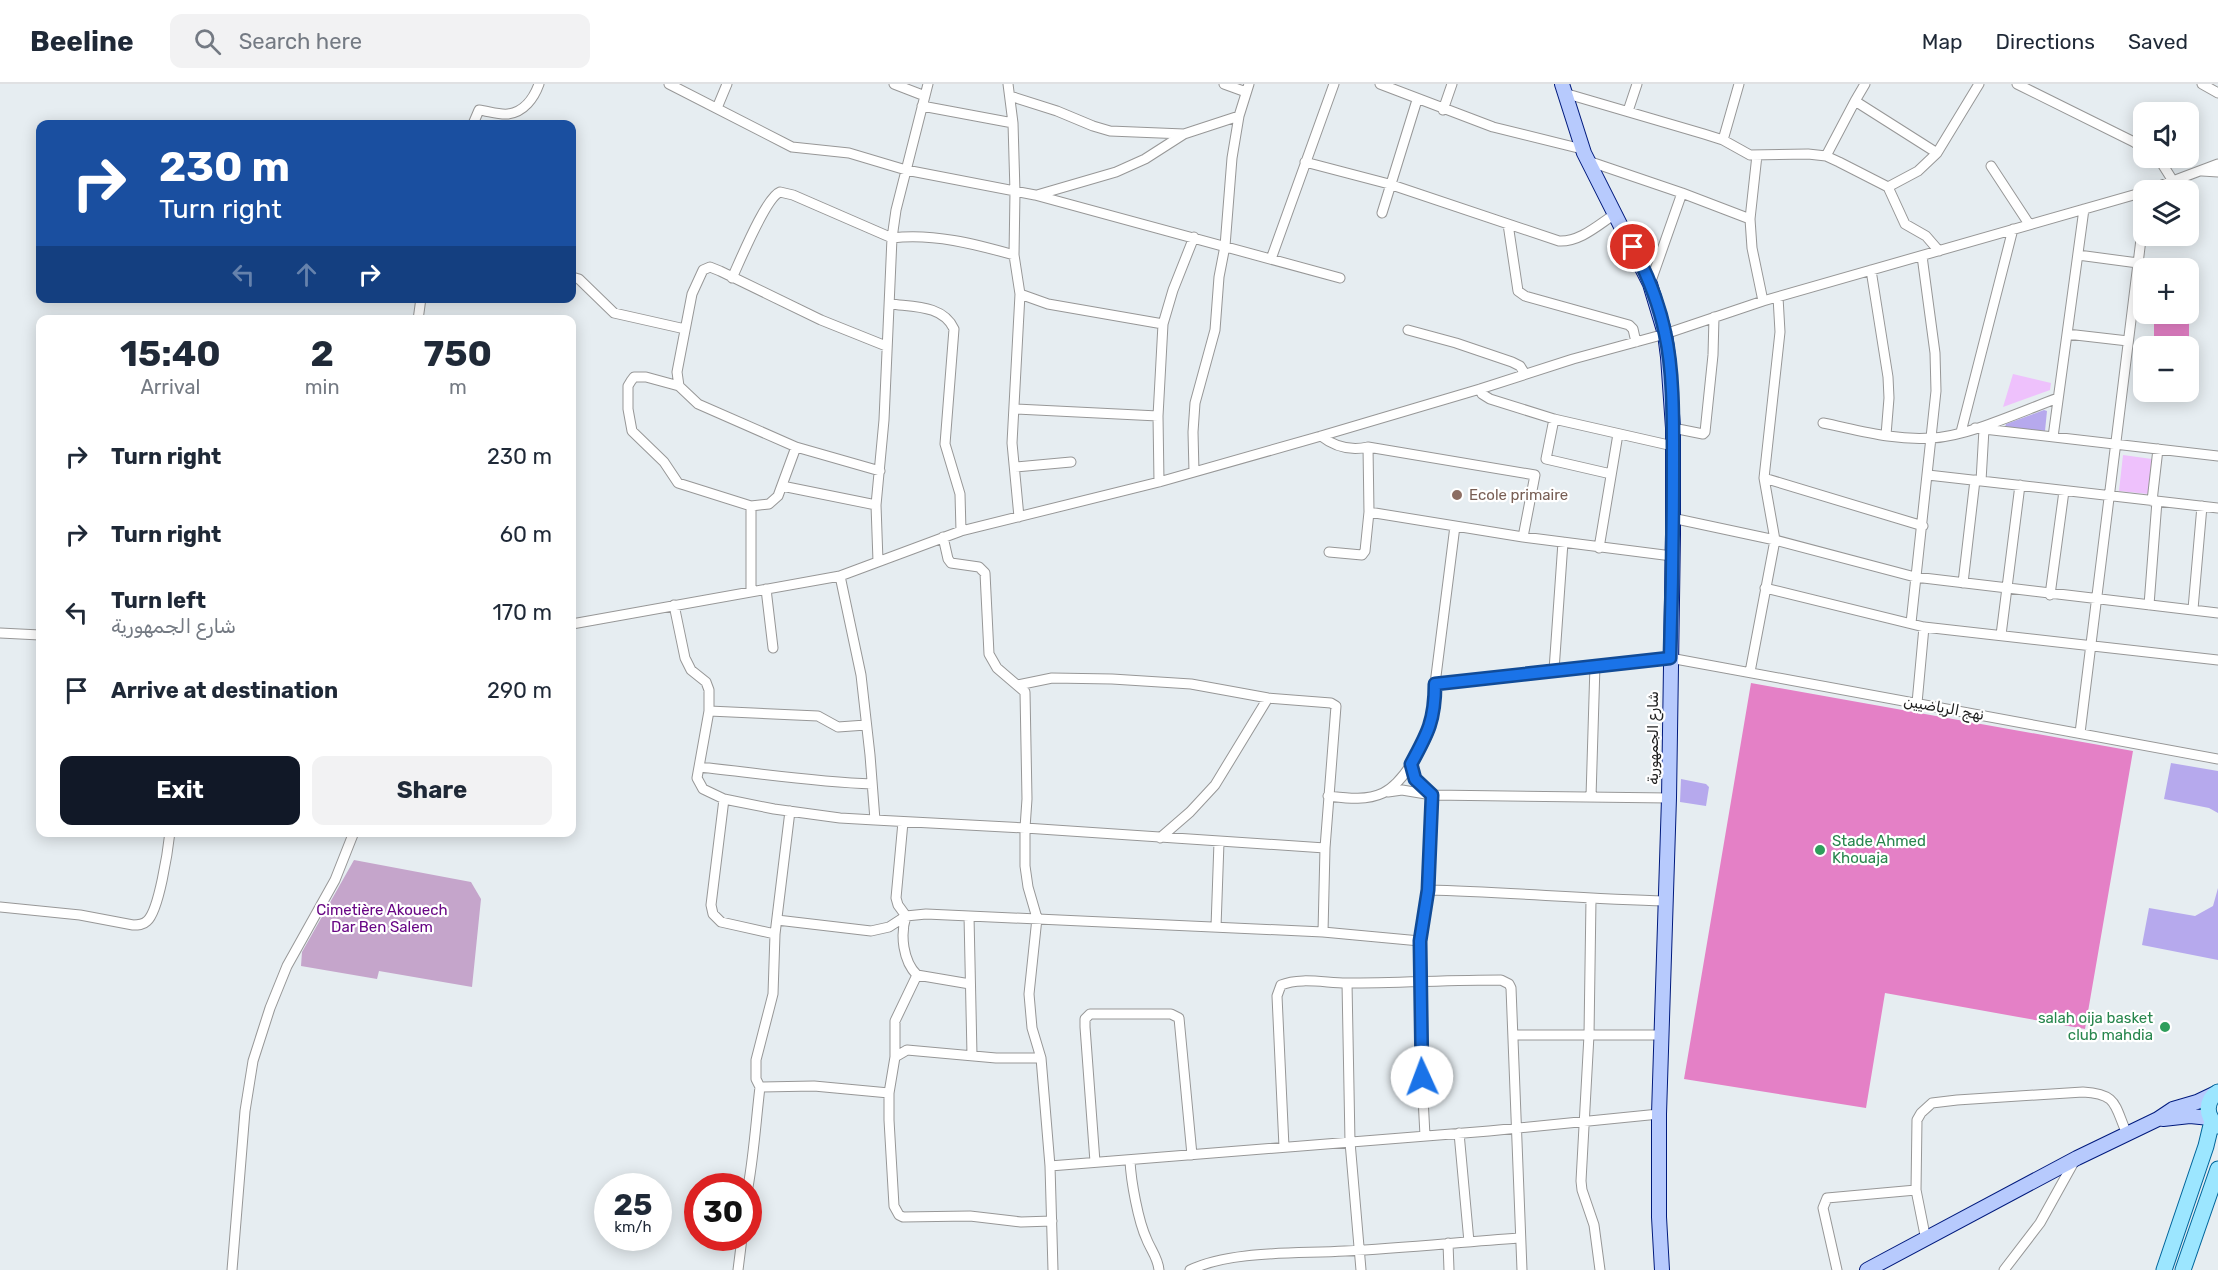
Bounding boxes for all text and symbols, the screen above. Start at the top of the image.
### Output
search box [170,14,590,68]
text: Beeline [30,25,134,58]
icon: search [191,25,224,58]
text: Search here [239,28,362,55]
text: Map [1922,29,1963,54]
text: Directions [1996,29,2095,54]
text: Saved [2128,29,2188,54]
map controls [2133,102,2199,402]
button: sound [2133,102,2199,168]
text: 230 m [159,142,290,192]
icon: right [60,144,138,222]
button: layers [2133,180,2199,246]
text: Turn right [159,193,282,225]
pin [1607,221,1658,272]
icon: arrive [1616,230,1649,263]
icon: left [227,258,260,291]
icon: ahead [290,258,323,291]
icon: right [353,258,386,291]
button: + [2133,258,2199,324]
text: 15:40 [120,332,221,375]
text: 2 [310,332,334,375]
text: 750 [424,332,492,375]
button: − [2133,336,2199,402]
text: Arrival [140,375,200,399]
text: min [305,375,340,399]
text: m [449,375,467,399]
icon: right [60,440,93,473]
text: Turn right [111,443,221,470]
text: 230 m [487,443,552,470]
place label: Ecole primaire [1469,486,1568,504]
marker: Ecole primaire [1450,488,1464,502]
icon: right [60,518,93,551]
text: Turn right [111,521,221,548]
text: 60 m [500,521,552,548]
text: Turn left [111,587,206,614]
icon: left [60,596,93,629]
text: 170 m [492,599,552,626]
text: شارع الجمهورية [111,614,236,638]
icon: arrive [60,674,93,707]
text: Arrive at destination [111,677,338,704]
text: 290 m [487,677,552,704]
street label: شارع الجمهورية [1644,691,1664,785]
street label: نهج الرياضيين [1902,692,1986,726]
button: Exit [60,756,300,825]
button: Share [312,756,552,825]
place label: Stade Ahmed Khouaja [1832,832,1926,867]
marker: Stade Ahmed Khouaja [1813,843,1827,857]
park label: Cimetière Akouech Dar Ben Salem [316,901,448,936]
place label: salah oija basket club mahdia [2038,1009,2153,1044]
marker: salah oija basket club mahdia [2158,1020,2172,1034]
position arrow [1390,1045,1454,1109]
speed limit sign: 30 [684,1173,762,1251]
text: 25 [614,1187,652,1223]
text: km/h [614,1218,652,1236]

